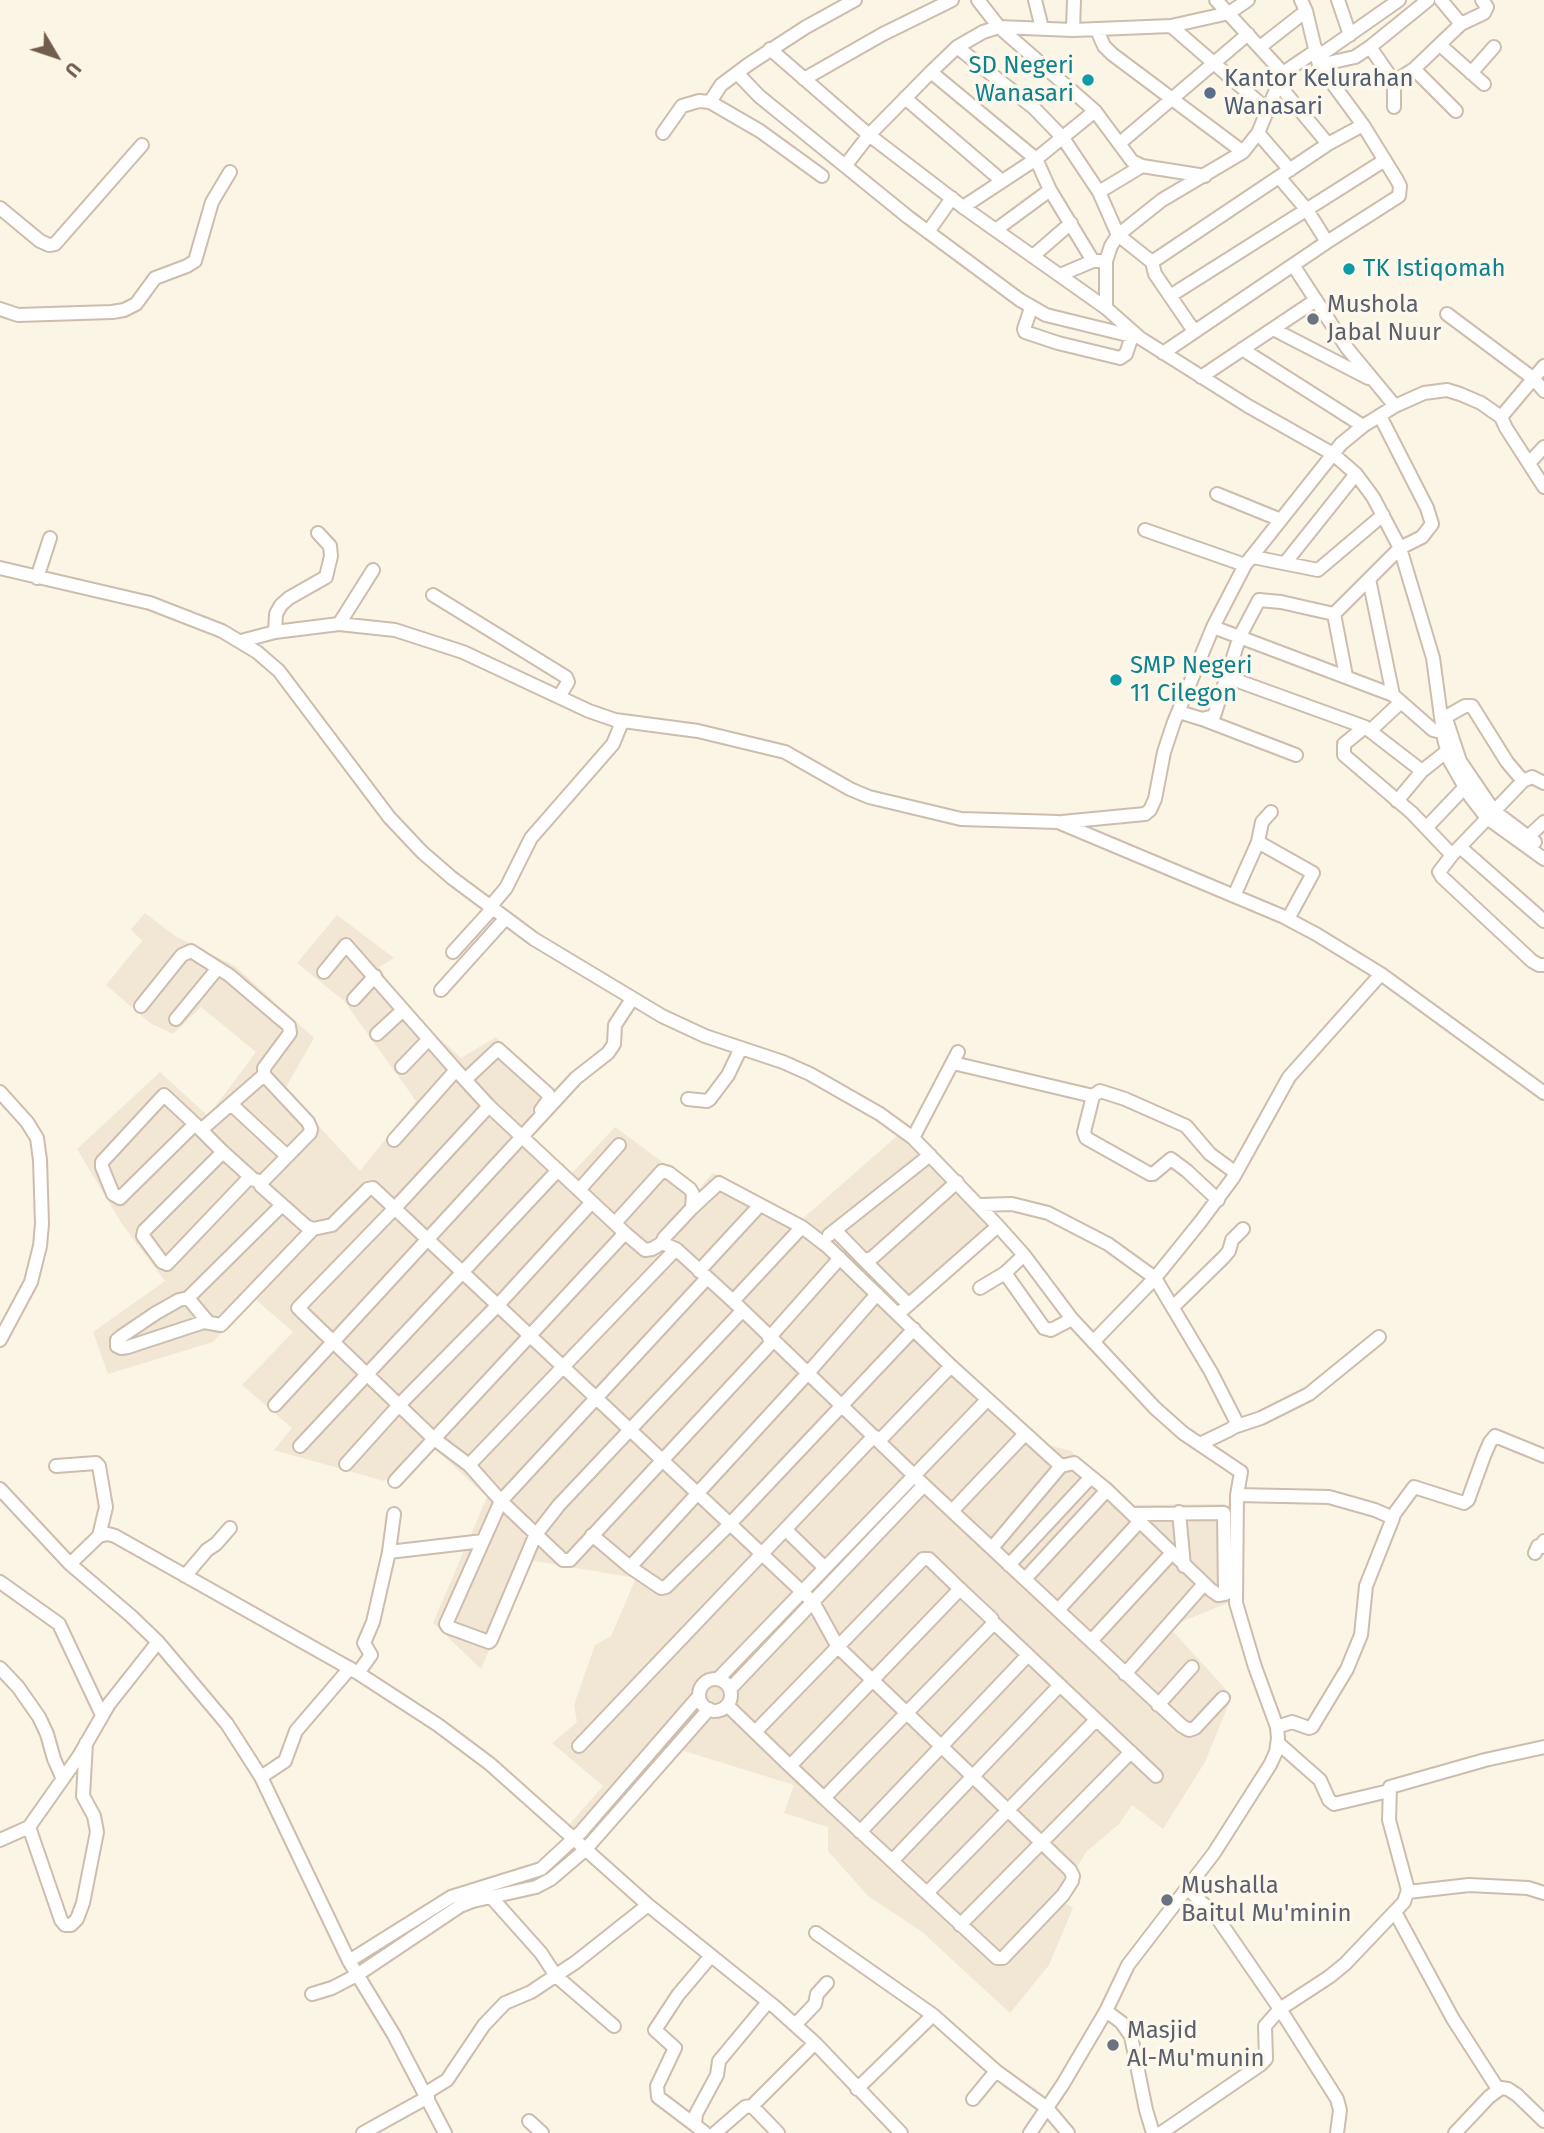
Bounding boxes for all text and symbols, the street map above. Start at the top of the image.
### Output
north arrow [21,21,91,91]
place label: SD Negeri Wanasari [968,52,1074,108]
text: U [60,57,86,82]
place label: Kantor Kelurahan Wanasari [1224,65,1414,121]
marker: SD Negeri Wanasari [1080,72,1096,88]
marker: Kantor Kelurahan Wanasari [1202,85,1218,101]
place label: TK Istiqomah [1363,255,1506,283]
marker: TK Istiqomah [1341,261,1357,277]
place label: Mushola Jabal Nuur [1327,291,1441,347]
marker: Mushola Jabal Nuur [1305,311,1321,327]
place label: SMP Negeri 11 Cilegon [1130,652,1252,708]
marker: SMP Negeri 11 Cilegon [1108,672,1124,688]
place label: Mushalla Baitul Mu'minin [1181,1872,1352,1928]
marker: Mushalla Baitul Mu'minin [1159,1892,1175,1908]
place label: Masjid Al-Mu'munin [1127,2017,1265,2073]
marker: Masjid Al-Mu'munin [1105,2037,1121,2053]

